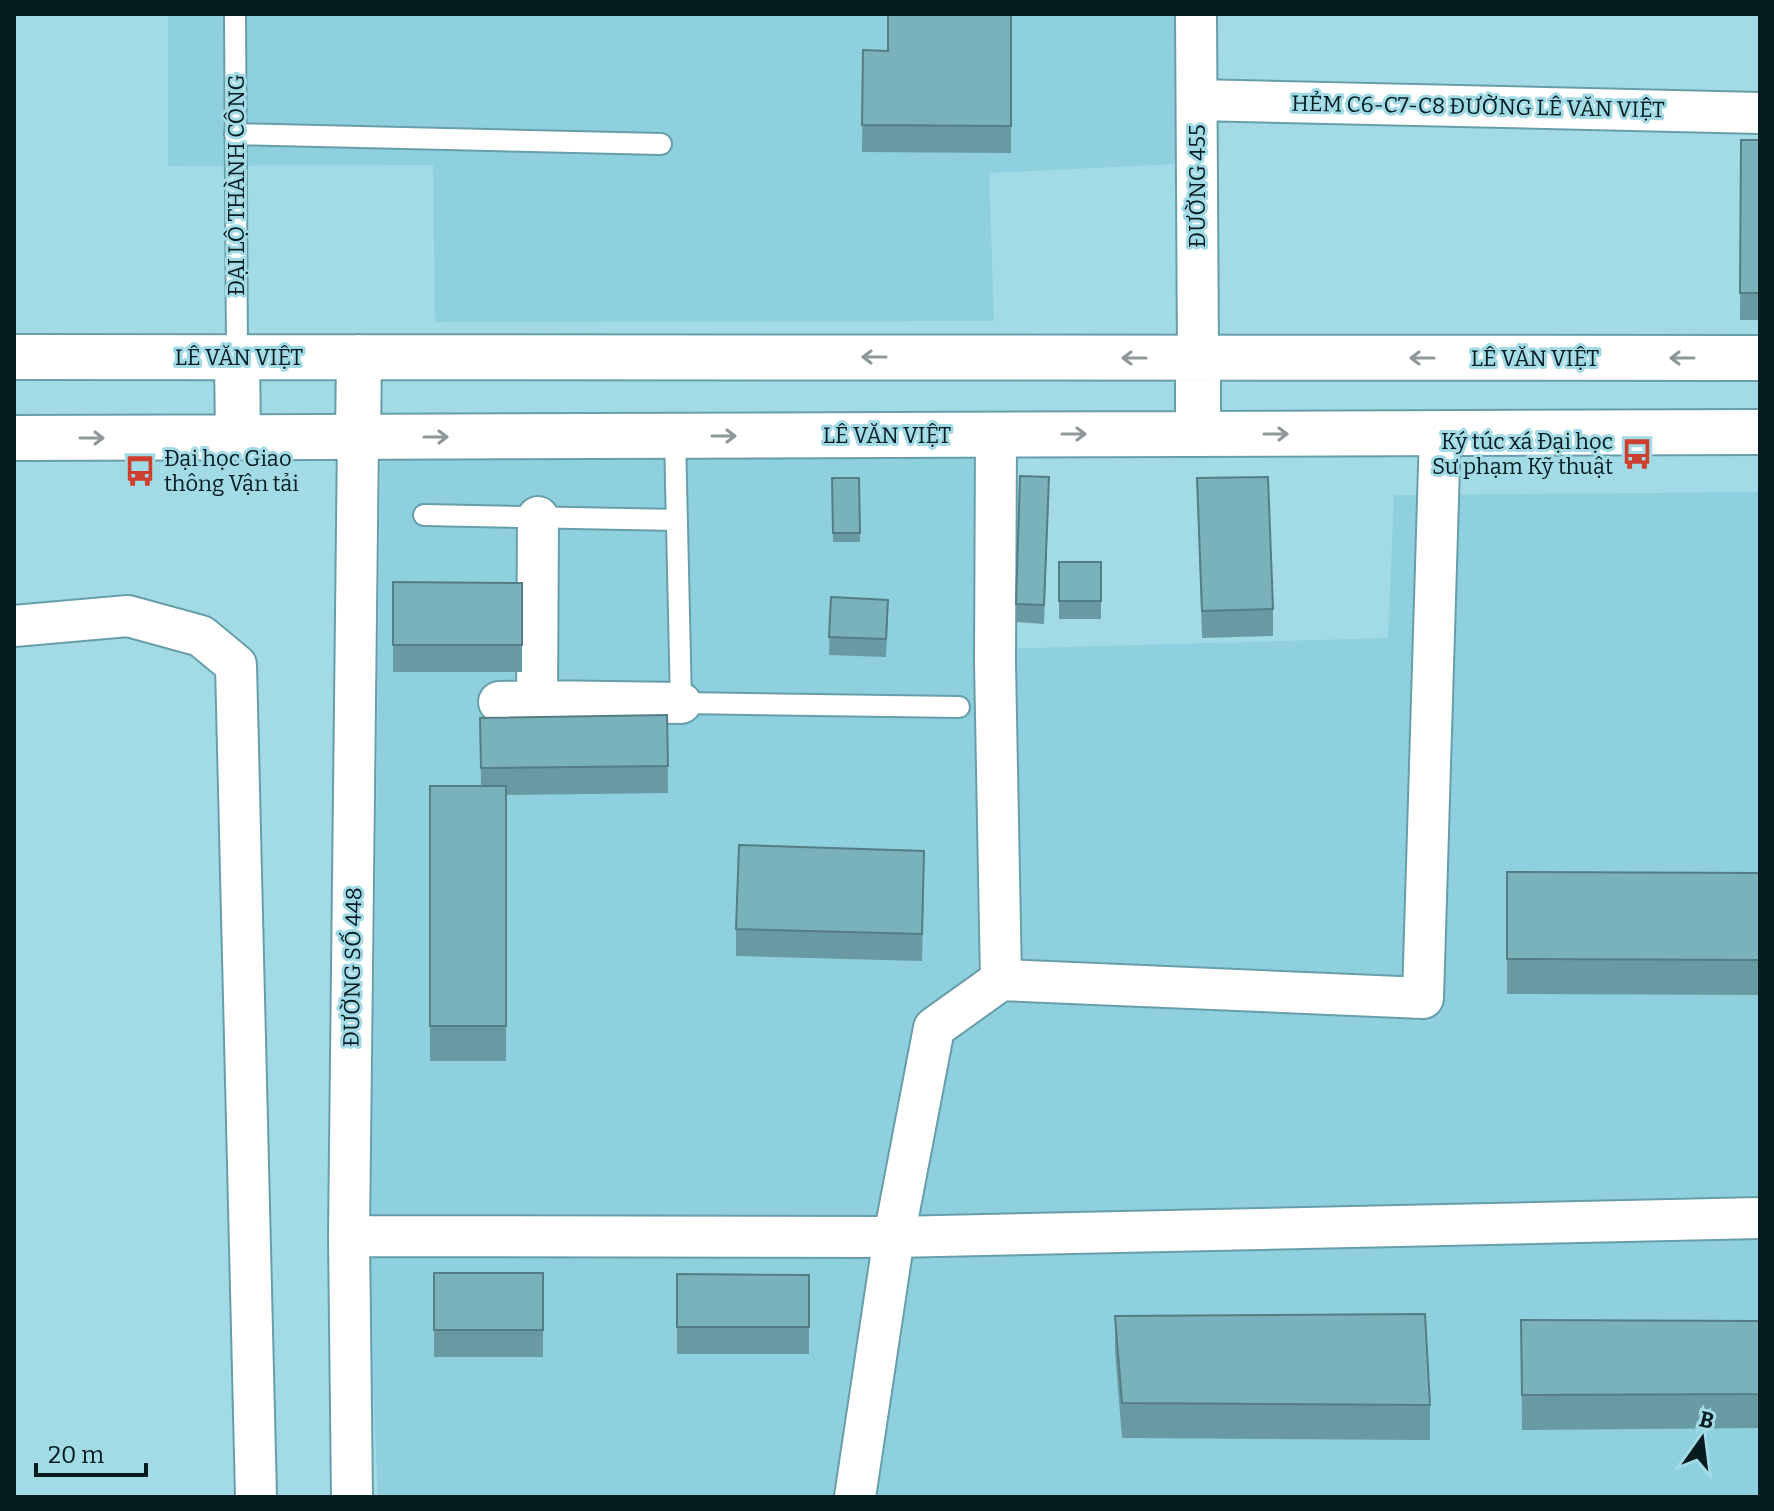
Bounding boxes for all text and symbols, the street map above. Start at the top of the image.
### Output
street label: ĐẠI LỘ THÀNH CÔNG [223,74,250,296]
street label: HẺM C6-C7-C8 ĐƯỜNG LÊ VĂN VIỆT [1291,90,1665,123]
street label: ĐƯỜNG 455 [1184,124,1211,248]
street label: LÊ VĂN VIỆT [175,344,303,371]
street label: LÊ VĂN VIỆT [1471,345,1599,372]
one-way arrow [861,349,888,365]
one-way arrow [1121,350,1148,366]
one-way arrow [1409,350,1436,366]
one-way arrow [1669,350,1696,366]
street label: LÊ VĂN VIỆT [823,422,951,449]
one-way arrow [1060,426,1087,442]
one-way arrow [1262,426,1289,442]
one-way arrow [710,428,737,444]
place label: Ký túc xá Đại học Sư phạm Kỹ thuật [1432,428,1613,480]
one-way arrow [422,429,449,445]
one-way arrow [78,430,105,446]
bus stop icon: Ký túc xá Đại học Sư phạm Kỹ thuật [1620,437,1654,471]
place label: Đại học Giao thông Vận tải [164,445,299,497]
bus stop icon: Đại học Giao thông Vận tải [123,454,157,488]
street label: ĐƯỜNG SỐ 448 [336,887,367,1047]
north arrow [1662,1399,1742,1479]
text: B [1697,1405,1717,1435]
scale bar [36,1427,146,1477]
text: 20 m [48,1441,104,1469]

